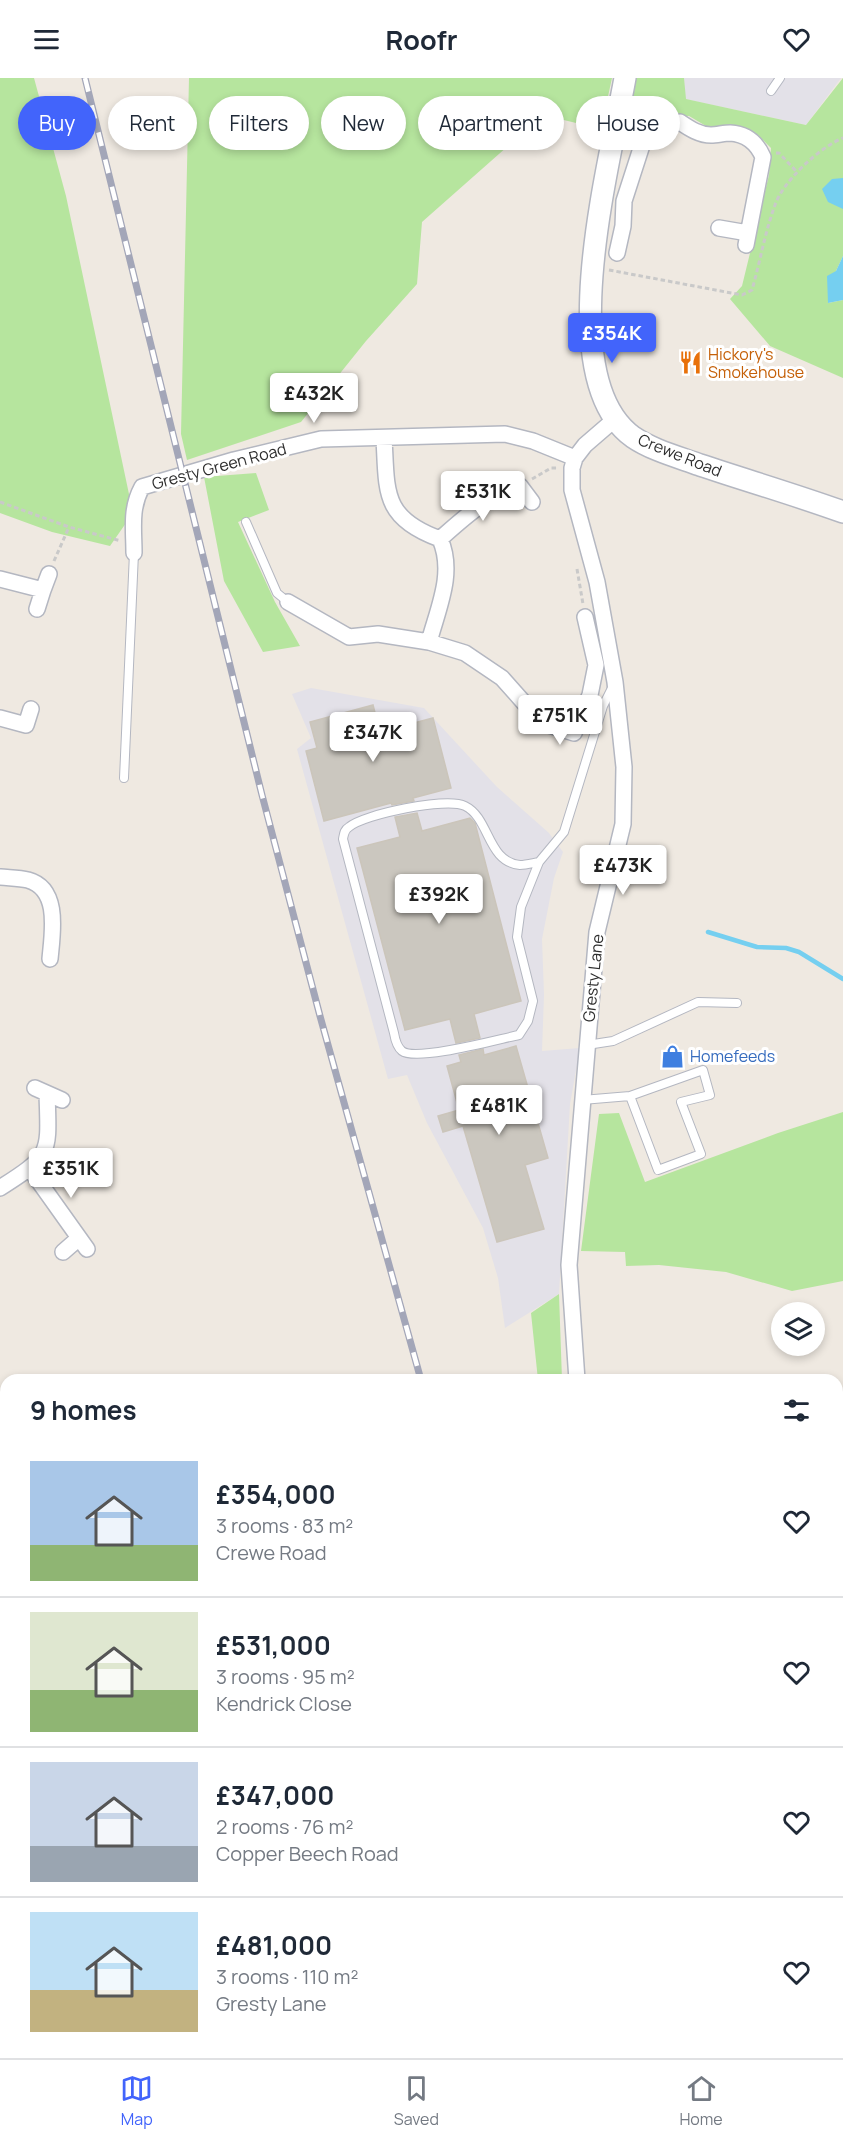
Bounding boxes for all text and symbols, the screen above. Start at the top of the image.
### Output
text: Roofr [385,21,458,58]
icon: menu [30,23,63,56]
icon: heart [780,23,813,56]
chip: Buy [18,96,96,150]
chip: Rent [108,96,197,150]
chip: Filters [209,96,309,150]
chip: New [321,96,406,150]
chip: Apartment [418,96,564,150]
chip: House [576,96,680,150]
pin: £354K [570,313,654,364]
text: £354K [582,319,642,346]
place label: Hickory's Smokehouse [708,343,804,383]
restaurant icon: Hickory's Smokehouse [677,350,703,376]
pin: £432K [272,373,356,424]
text: £432K [284,379,344,406]
street label: Crewe Road [635,428,725,482]
street label: Gresty Green Road [149,437,289,495]
pin: £531K [441,471,525,522]
text: £531K [455,477,511,504]
pin: £751K [518,695,602,746]
text: £751K [532,701,588,728]
pin: £347K [331,712,415,763]
text: £347K [344,718,402,745]
pin: £473K [581,845,665,896]
text: £473K [594,851,652,878]
pin: £392K [397,874,481,925]
text: £392K [409,880,469,907]
street label: Gresty Lane [577,933,609,1023]
shop icon: Homefeeds [659,1043,685,1069]
place label: Homefeeds [690,1045,775,1067]
pin: £481K [457,1085,541,1136]
text: £481K [470,1091,528,1118]
pin: £351K [29,1148,113,1199]
text: £351K [43,1154,99,1181]
map controls [771,1302,825,1356]
button: layers [771,1302,825,1356]
text: 9 homes [30,1392,137,1428]
icon: filters [780,1394,813,1427]
text: £354,000 [216,1476,336,1512]
icon: home [78,1485,150,1557]
icon: heart [780,1505,813,1538]
text: 3 rooms · 83 m² [216,1512,353,1539]
text: Crewe Road [216,1539,327,1566]
text: £531,000 [216,1627,331,1663]
icon: home [78,1636,150,1708]
icon: heart [780,1656,813,1689]
text: 3 rooms · 95 m² [216,1663,355,1690]
text: Kendrick Close [216,1690,352,1717]
text: £347,000 [216,1777,334,1813]
icon: home [78,1786,150,1858]
icon: heart [780,1806,813,1839]
text: 2 rooms · 76 m² [216,1813,353,1840]
text: Copper Beech Road [216,1840,399,1867]
text: £481,000 [216,1927,332,1963]
icon: home [78,1936,150,2008]
icon: heart [780,1956,813,1989]
text: 3 rooms · 110 m² [216,1963,358,1990]
text: Gresty Lane [216,1990,326,2017]
tab: Map [120,2072,153,2130]
tab: Saved [394,2072,439,2130]
tab: Home [679,2072,723,2130]

